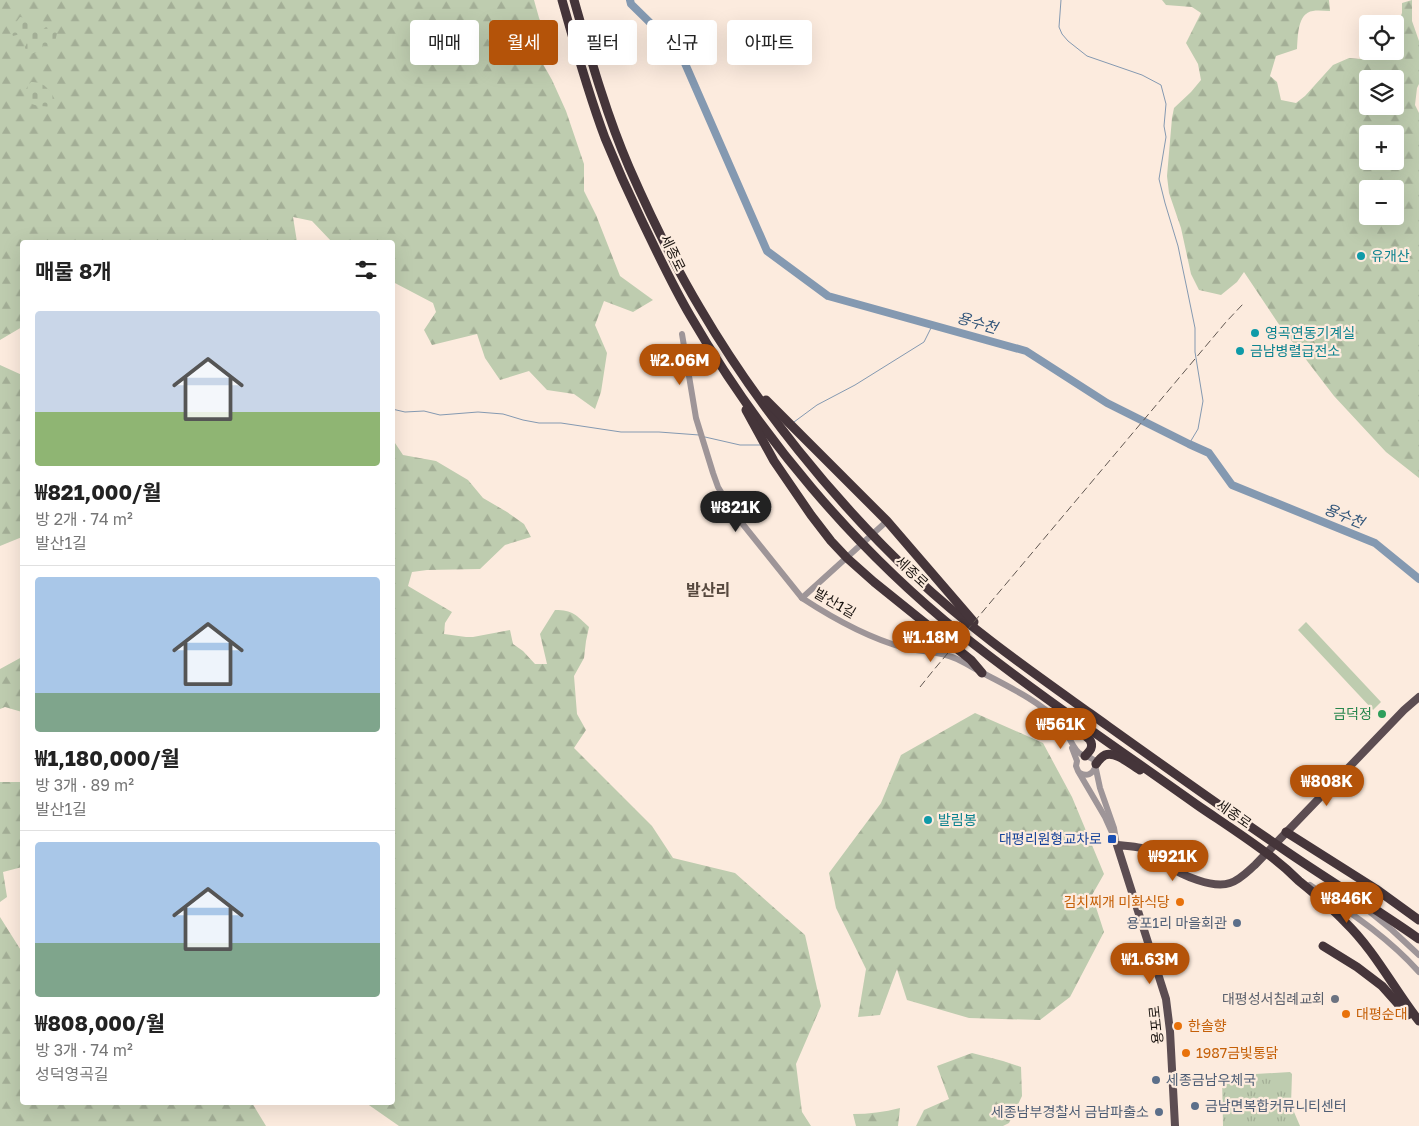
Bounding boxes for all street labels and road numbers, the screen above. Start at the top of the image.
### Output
street label: 세종로 [657,232,690,274]
street label: 세종로 [892,552,932,591]
street label: 발산1길 [811,584,859,621]
street label: 세종로 [1214,796,1255,832]
street label: 용포로 [1145,1005,1166,1045]

